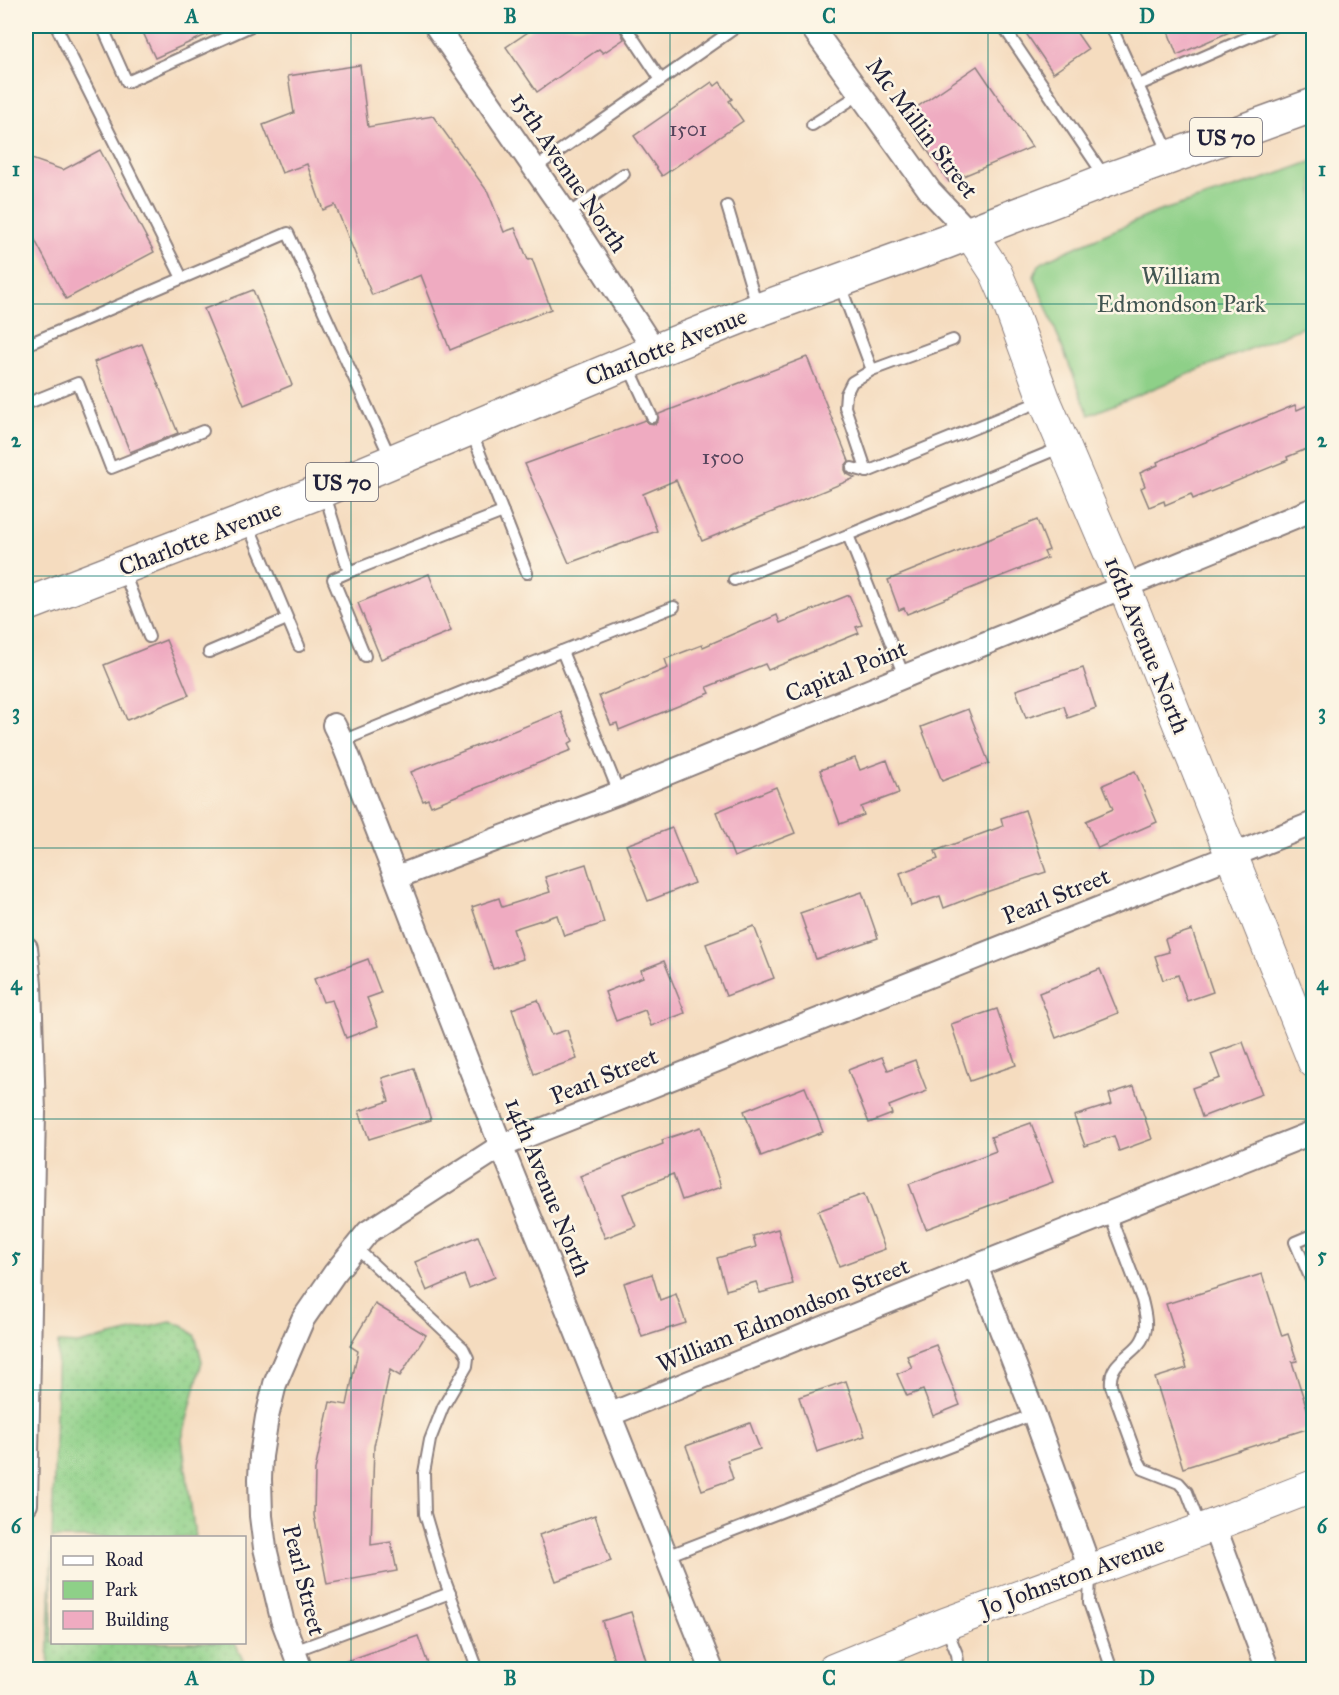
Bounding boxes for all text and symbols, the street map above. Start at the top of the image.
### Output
text: A [183,4,199,28]
text: B [503,4,517,28]
text: C [822,4,836,28]
text: D [1139,4,1155,28]
street label: Mc Millin Street [859,52,985,205]
street label: 15th Avenue North [504,86,634,258]
house number: 1501 [669,116,707,142]
road number: US 70 [1190,118,1262,156]
text: 1 [12,157,20,181]
text: 1 [1318,157,1326,181]
park label: William Edmondson Park [1096,261,1266,319]
street label: Charlotte Avenue [581,301,751,393]
text: 2 [11,428,22,452]
text: 2 [1317,428,1328,452]
house number: 1500 [702,444,744,470]
road number: US 70 [306,463,378,501]
street label: Charlotte Avenue [115,493,285,583]
street label: 16th Avenue North [1098,552,1196,738]
street label: Capital Point [781,633,912,709]
text: 3 [12,700,20,725]
text: 3 [1318,700,1326,725]
street label: Pearl Street [998,861,1115,931]
text: 4 [10,971,22,996]
text: 4 [1316,971,1328,996]
street label: Pearl Street [546,1041,663,1111]
street label: 14th Avenue North [498,1093,598,1281]
text: 5 [11,1243,21,1267]
text: 5 [1317,1243,1327,1267]
street label: William Edmondson Street [652,1250,914,1379]
text: 6 [11,1514,23,1538]
text: 6 [1317,1514,1329,1538]
street label: Pearl Street [276,1521,332,1639]
street label: Jo Johnston Avenue [973,1529,1168,1624]
legend [51,1536,246,1644]
text: Road [105,1549,143,1571]
text: Park [105,1579,138,1601]
text: Building [105,1609,169,1632]
text: A [183,1666,199,1690]
text: B [503,1666,517,1690]
text: C [822,1666,836,1690]
text: D [1139,1666,1155,1690]

